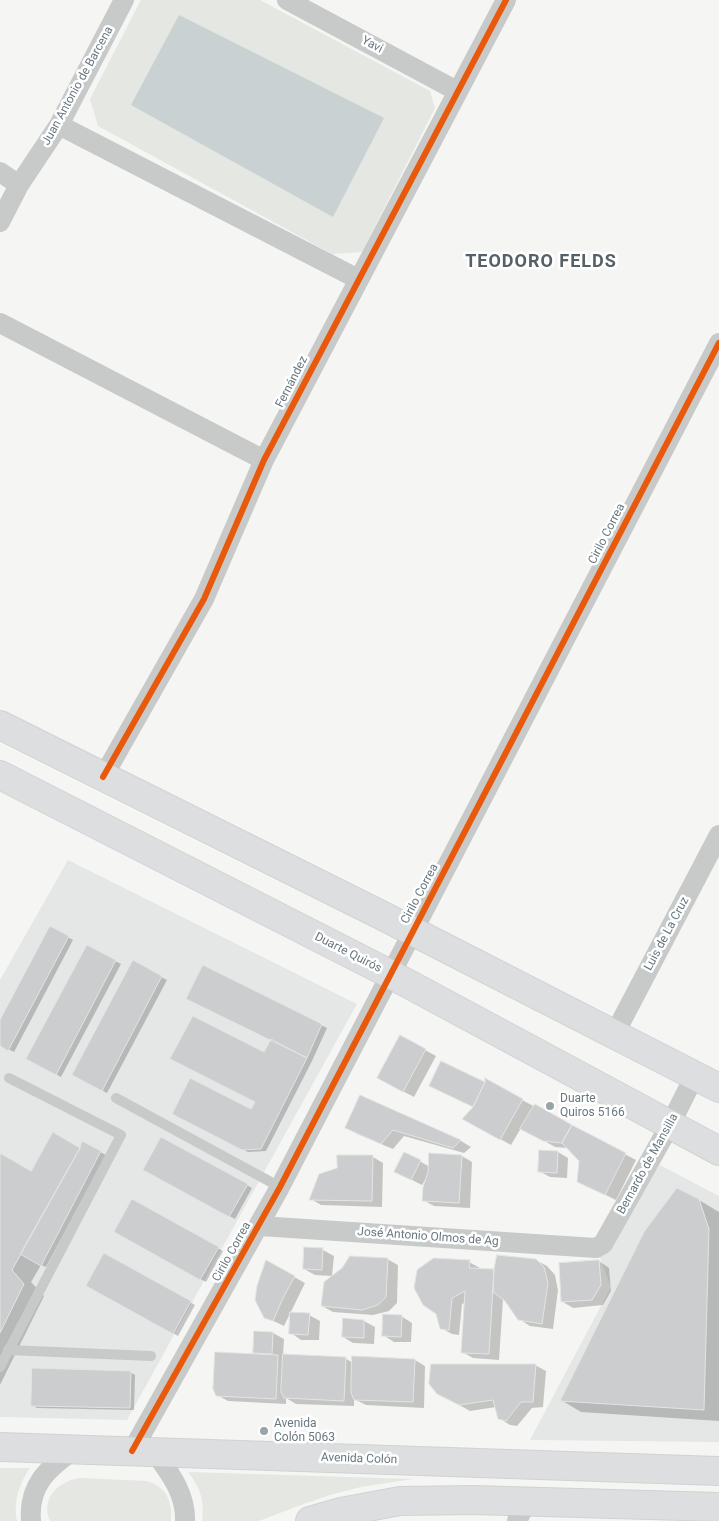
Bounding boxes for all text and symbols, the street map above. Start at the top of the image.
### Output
street label: Juan Antonio de Barcena [39,24,117,148]
street label: Yavi [359,33,385,57]
district label: TEODORO FELDS [464,251,618,273]
street label: Fernández [273,354,311,410]
street label: Cirilo Correa [586,501,628,567]
street label: Cirilo Correa [398,861,442,927]
street label: Luis de La Cruz [642,895,692,973]
street label: Duarte Quirós [312,930,384,976]
place label: Duarte Quiros 5166 [560,1092,625,1120]
marker: Duarte Quiros 5166 [544,1100,556,1112]
street label: Bernardo de Mansilla [614,1111,682,1217]
street label: Cirilo Correa [210,1220,254,1284]
street label: José Antonio Olmos de Ag [357,1225,499,1249]
place label: Avenida Colón 5063 [274,1417,335,1445]
marker: Avenida Colón 5063 [258,1425,270,1437]
street label: Avenida Colón [321,1450,397,1468]

